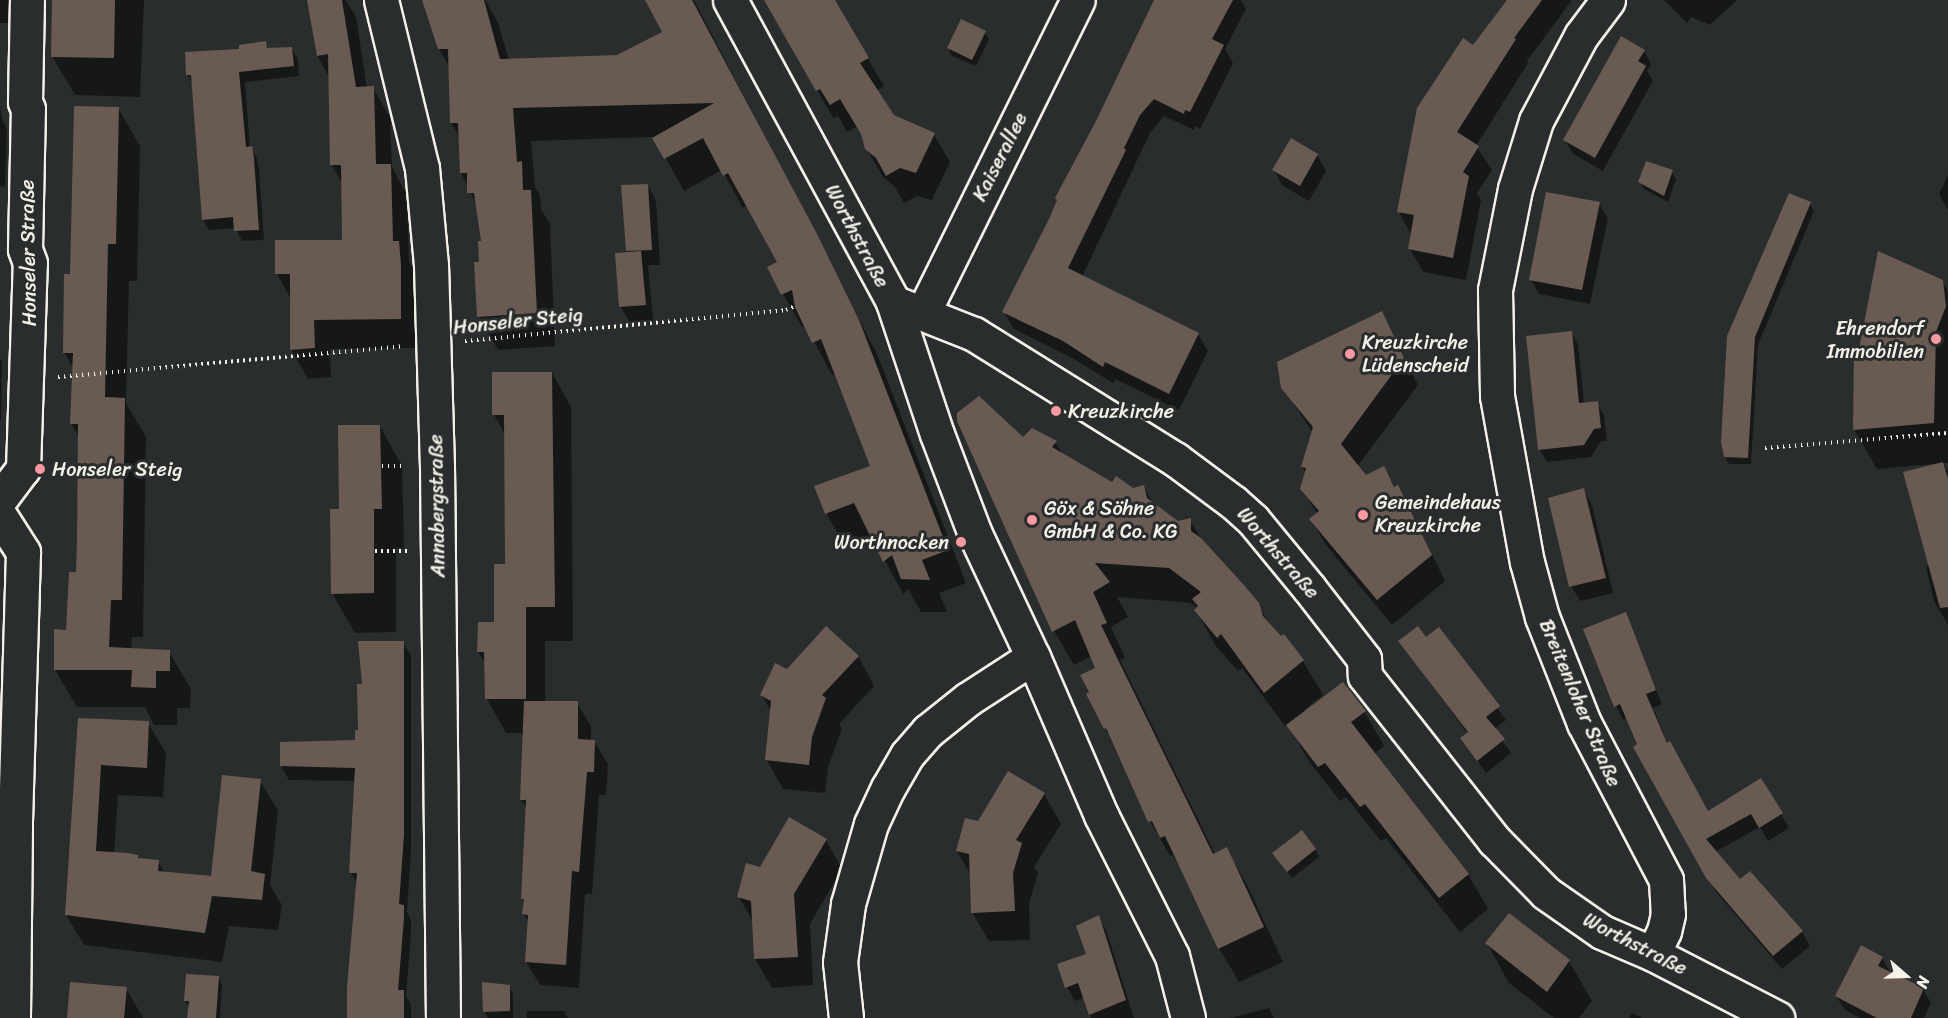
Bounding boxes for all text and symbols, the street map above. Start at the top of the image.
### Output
street label: Kaiserallee [967,109,1033,205]
street label: Honseler Straße [15,179,41,327]
street label: Worthstraße [820,180,894,292]
street label: Honseler Steig [452,302,584,340]
place label: Ehrendorf Immobilien [1827,316,1924,363]
place label: Kreuzkirche Lüdenscheid [1362,330,1469,377]
marker: Ehrendorf Immobilien [1929,332,1943,346]
marker: Kreuzkirche Lüdenscheid [1343,347,1357,361]
place label: Kreuzkirche [1068,399,1174,423]
marker: Kreuzkirche [1049,404,1063,418]
street label: Annabergstraße [424,434,450,578]
place label: Honseler Steig [52,457,183,481]
marker: Honseler Steig [33,462,47,476]
place label: Gemeindehaus Kreuzkirche [1375,491,1501,538]
place label: Göx & Söhne GmbH & Co. KG [1044,496,1178,543]
street label: Worthstraße [1232,502,1324,604]
marker: Gemeindehaus Kreuzkirche [1356,508,1370,522]
marker: Göx & Söhne GmbH & Co. KG [1025,513,1039,527]
place label: Worthnocken [834,530,949,554]
marker: Worthnocken [954,535,968,549]
street label: Breitenloher Straße [1534,616,1626,790]
street label: Worthstraße [1579,908,1691,980]
north arrow [1876,946,1936,1006]
text: N [1908,972,1939,992]

